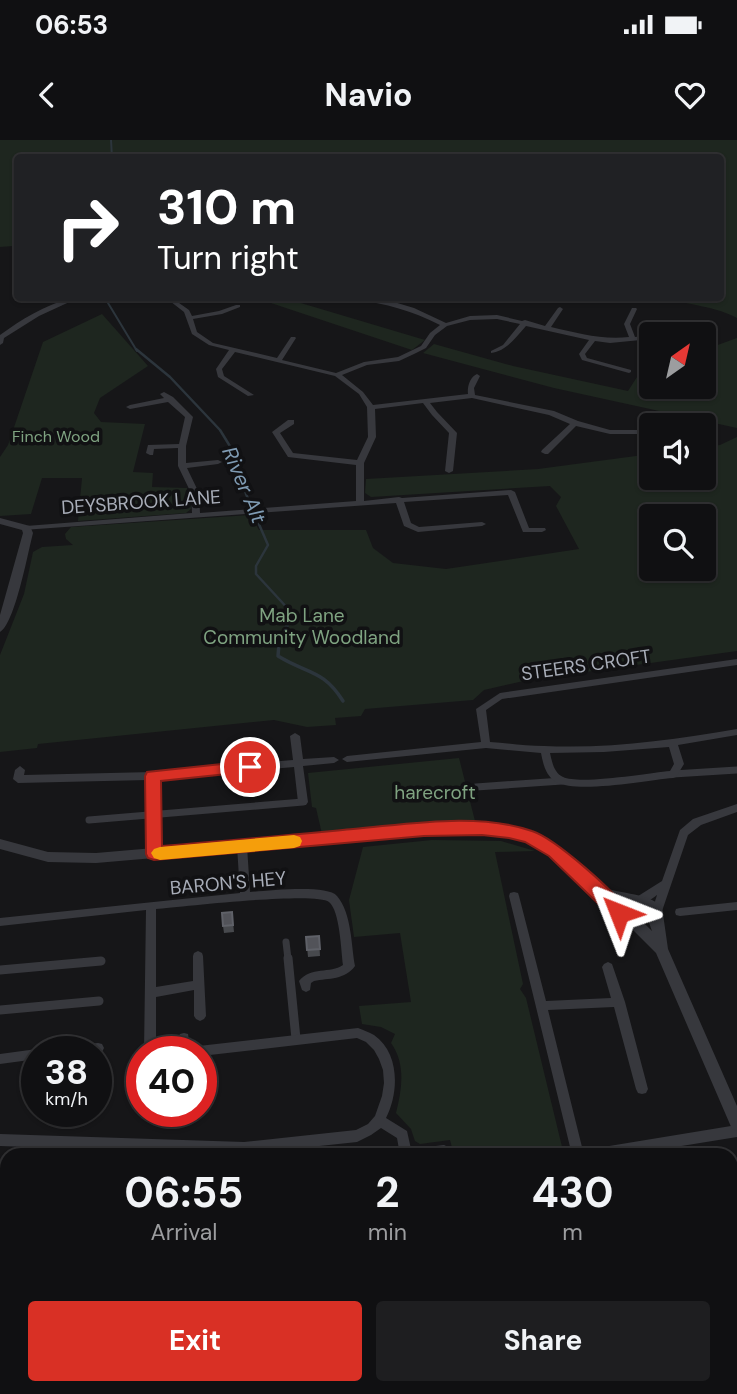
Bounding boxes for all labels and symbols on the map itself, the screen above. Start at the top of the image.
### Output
north arrow [639,322,716,399]
park label: Finch Wood [12,426,100,447]
water label: River Alt [215,442,273,529]
street label: DEYSBROOK LANE [60,484,222,520]
park label: Mab Lane Community Woodland [203,603,401,650]
street label: STEERS CROFT [520,643,653,686]
pin [220,737,280,797]
park label: harecroft [394,780,476,805]
street label: BARON'S HEY [169,865,287,901]
position arrow [582,876,656,950]
speed limit sign: 40 [126,1036,217,1127]

